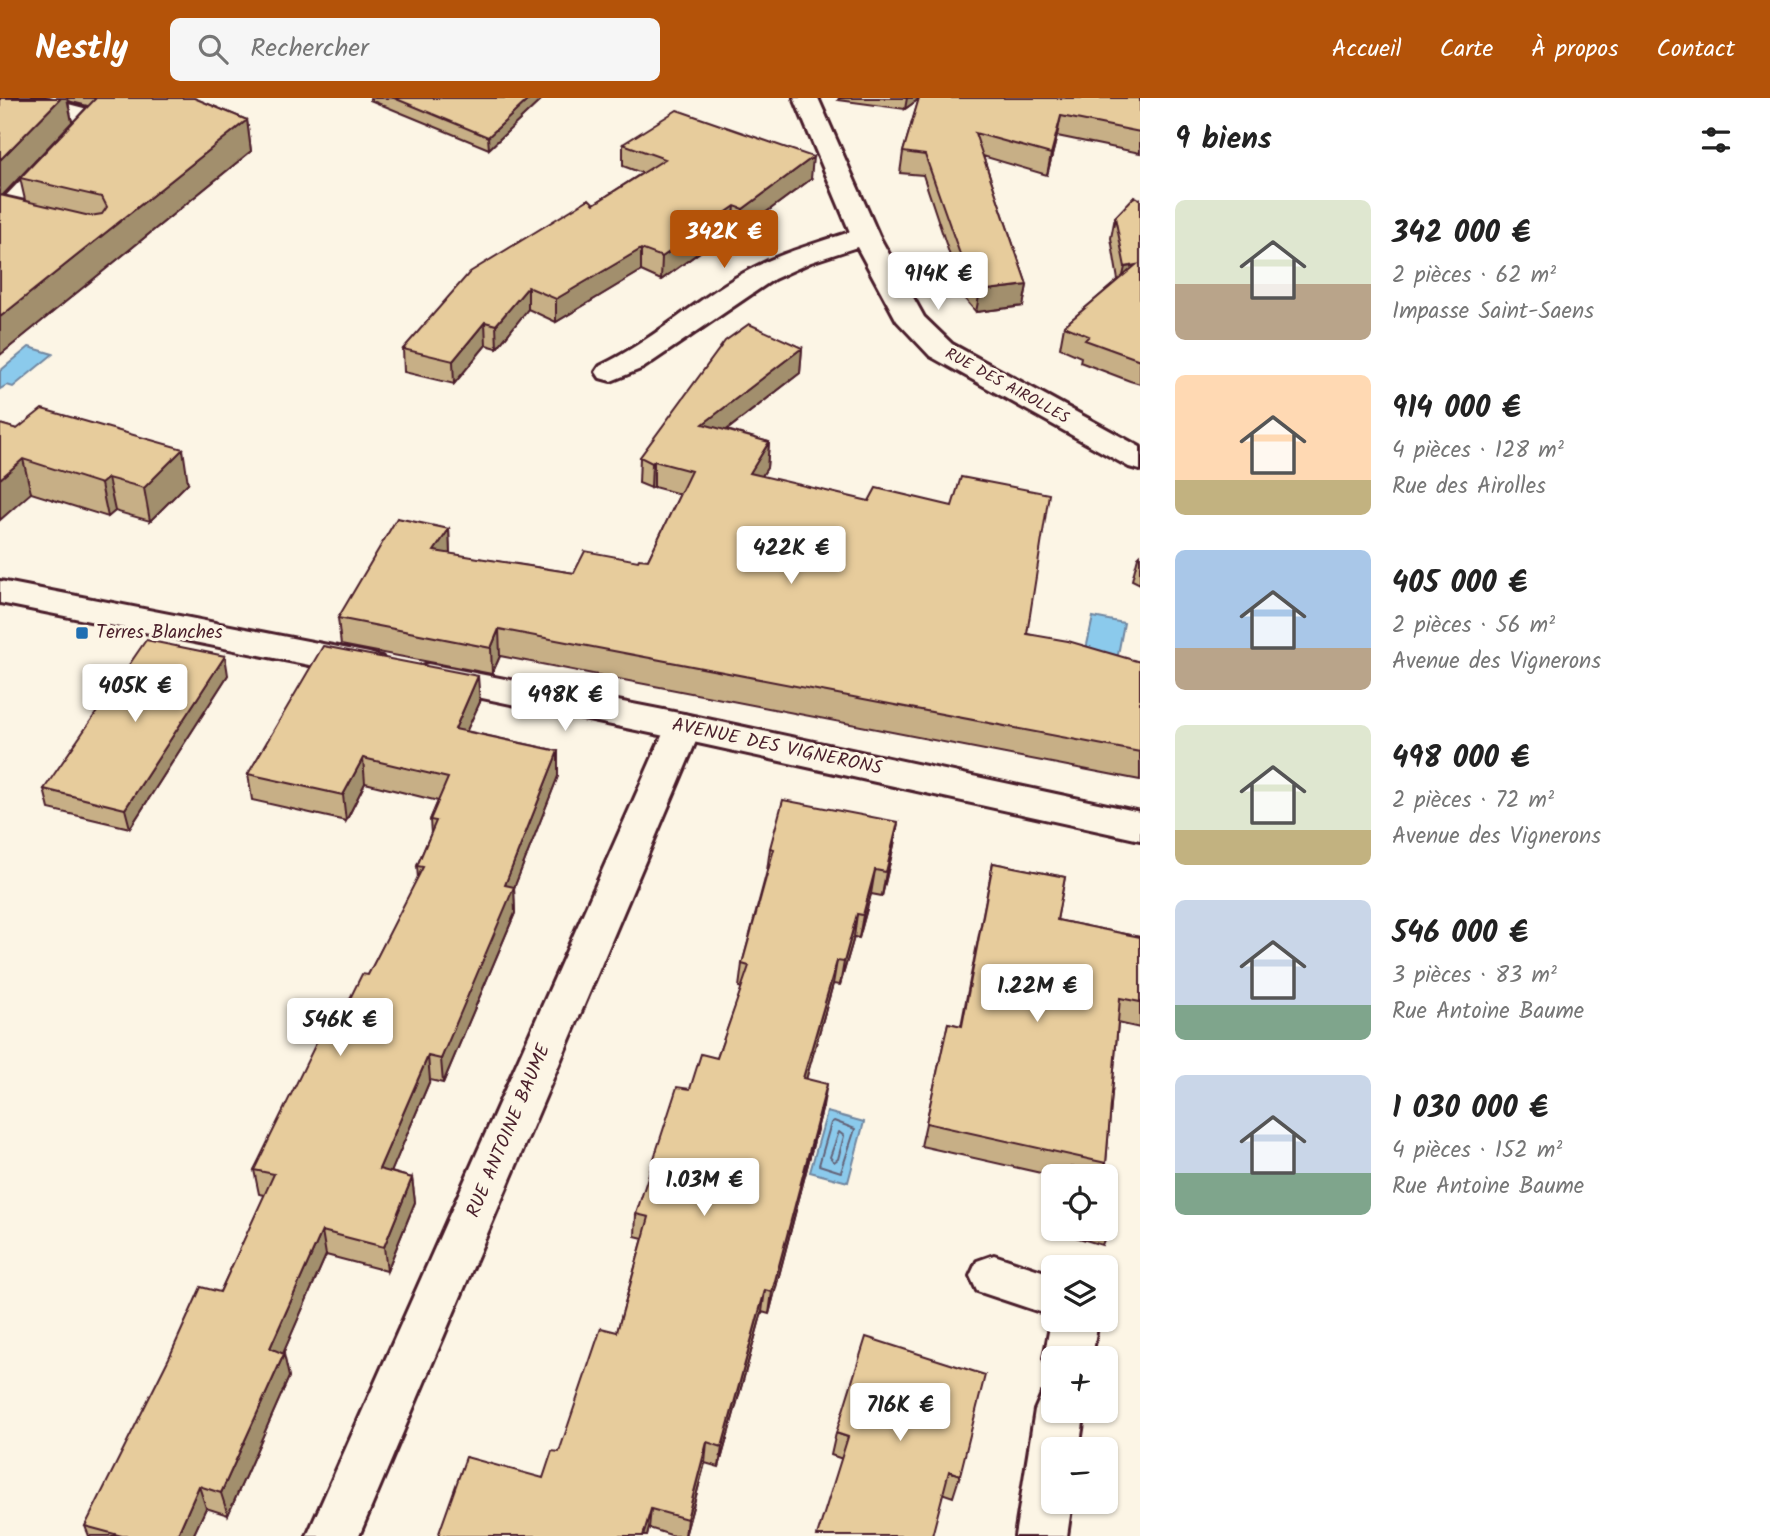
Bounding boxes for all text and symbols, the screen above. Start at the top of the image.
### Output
search box [170,18,660,81]
text: Nestly [35,23,128,76]
text: Rechercher [250,28,369,70]
icon: search [194,30,232,68]
text: Accueil [1332,30,1402,69]
text: Carte [1440,30,1493,69]
text: À propos [1531,30,1618,69]
text: Contact [1656,30,1735,69]
text: 9 biens [1175,116,1272,164]
icon: filters [1697,121,1735,159]
text: 342 000 € [1392,210,1531,258]
pin: 342K € [667,211,781,270]
text: 342K € [686,215,762,251]
icon: home [1231,228,1315,312]
pin: 914K € [881,252,995,312]
text: 914K € [904,257,972,293]
text: 2 pièces · 62 m² [1392,258,1556,294]
text: Impasse Saint-Saens [1392,294,1594,330]
street label: RUE DES AIROLLES [940,342,1074,431]
text: 914 000 € [1392,385,1521,433]
icon: home [1231,403,1315,487]
text: 4 pièces · 128 m² [1392,433,1564,469]
text: Rue des Airolles [1392,469,1546,505]
pin: 422K € [734,526,848,586]
text: 422K € [753,531,829,567]
text: 405 000 € [1392,560,1527,608]
icon: home [1231,578,1315,662]
text: 2 pièces · 56 m² [1392,608,1555,644]
place label: Terres Blanches [96,618,223,648]
marker: Terres Blanches [74,625,90,641]
text: Avenue des Vignerons [1392,644,1601,680]
pin: 405K € [78,664,192,724]
text: 405K € [98,669,172,705]
pin: 498K € [508,674,622,733]
text: 498K € [527,678,603,714]
street label: AVENUE DES VIGNERONS [669,710,885,784]
text: 498 000 € [1392,735,1530,783]
icon: home [1231,753,1315,837]
text: 2 pièces · 72 m² [1392,783,1554,819]
text: Avenue des Vignerons [1392,819,1601,855]
text: 546 000 € [1392,910,1528,958]
icon: home [1231,928,1315,1012]
text: 3 pièces · 83 m² [1392,958,1557,994]
pin: 1.22M € [972,964,1102,1024]
text: 1.22M € [997,969,1077,1005]
text: Rue Antoine Baume [1392,994,1584,1030]
pin: 546K € [283,998,397,1058]
text: 546K € [303,1003,377,1039]
street label: RUE ANTOINE BAUME [459,1039,559,1222]
text: 1 030 000 € [1392,1085,1548,1133]
icon: home [1231,1103,1315,1187]
text: 4 pièces · 152 m² [1392,1133,1562,1169]
pin: 1.03M € [639,1158,769,1218]
text: 1.03M € [665,1163,743,1199]
map controls [1041,1164,1118,1514]
button: locate [1041,1164,1118,1241]
text: Rue Antoine Baume [1392,1169,1584,1205]
button: layers [1041,1255,1118,1332]
button: + [1041,1346,1118,1423]
pin: 716K € [843,1384,957,1443]
text: 716K € [866,1388,934,1424]
button: − [1041,1437,1118,1514]

